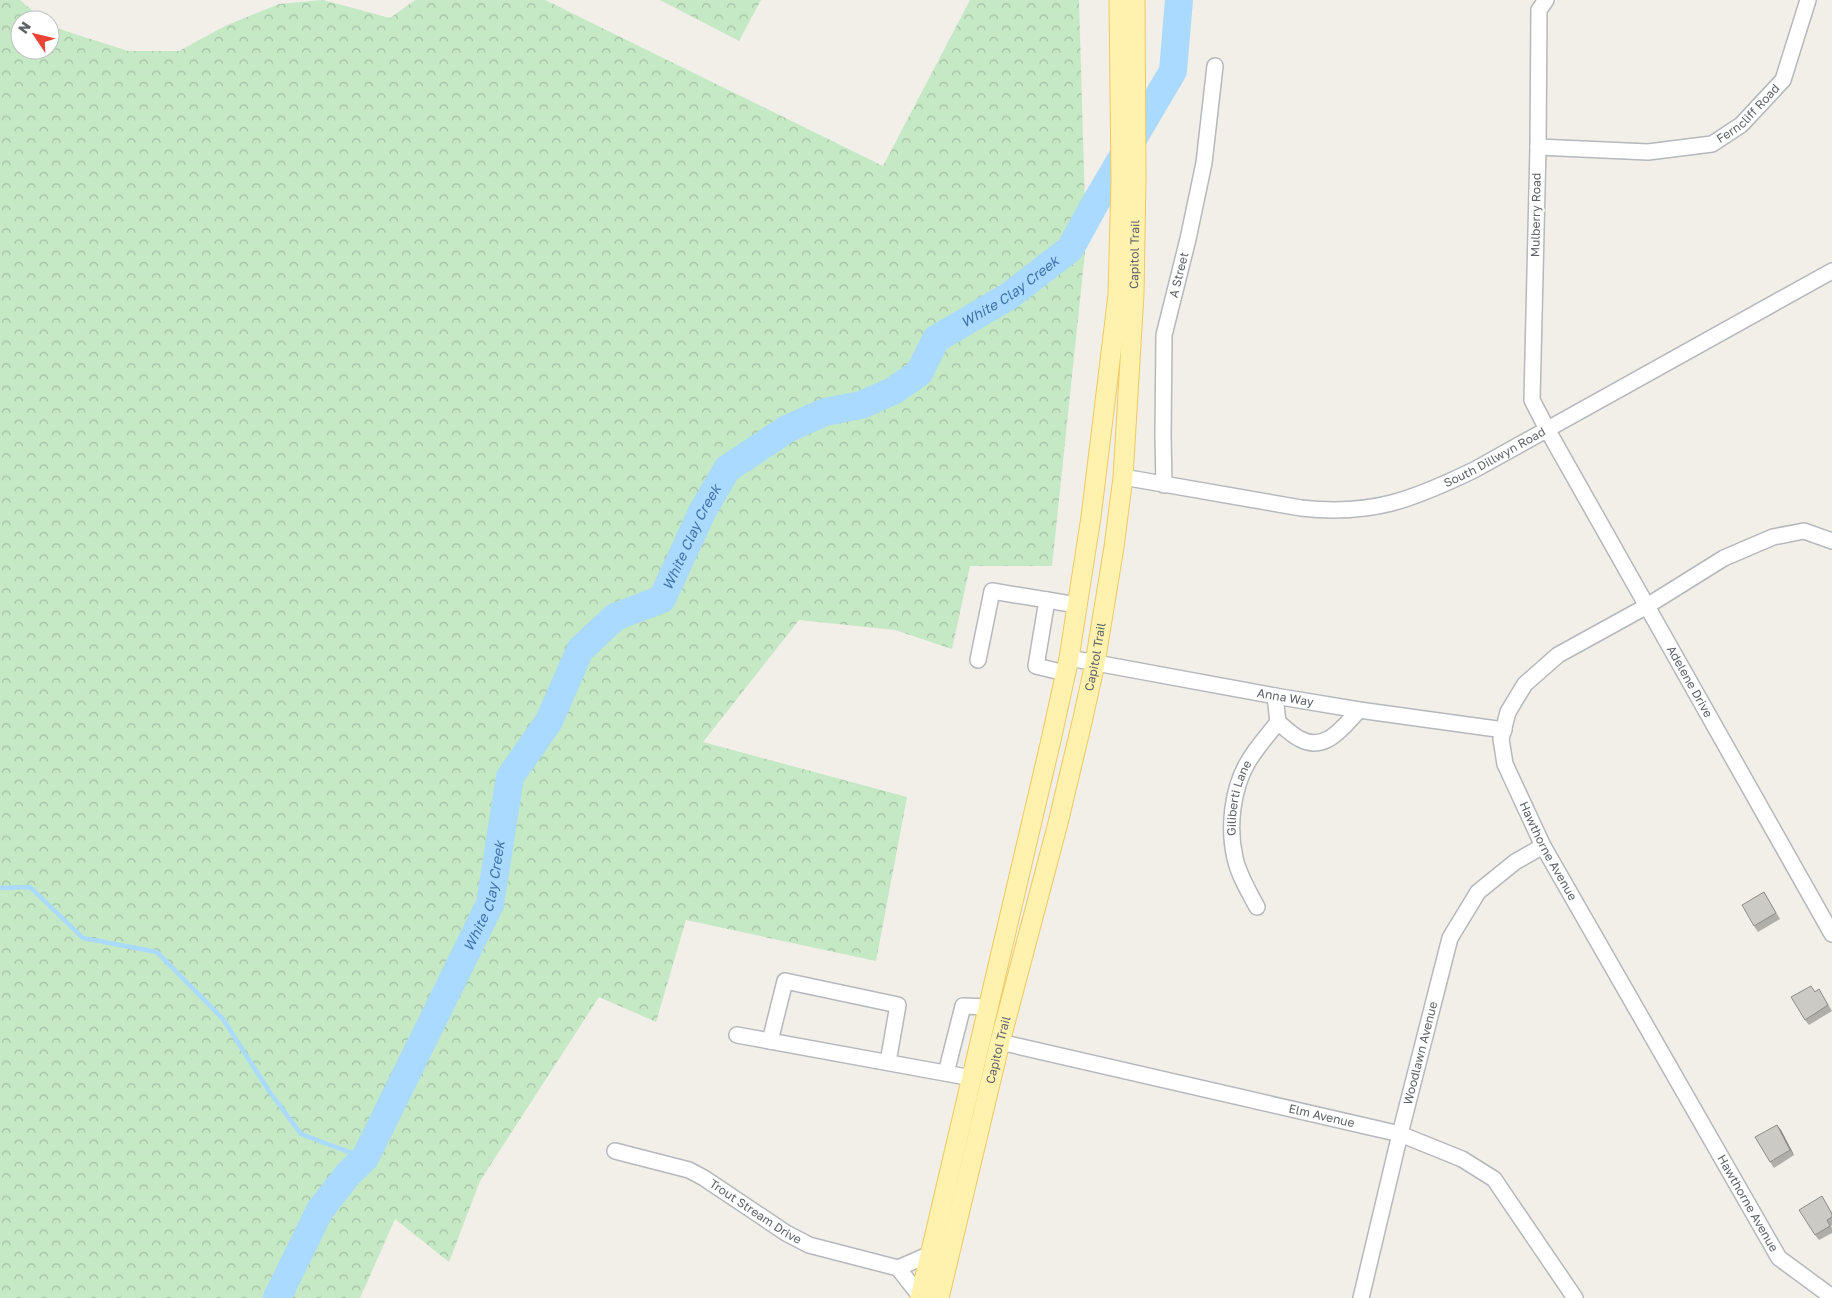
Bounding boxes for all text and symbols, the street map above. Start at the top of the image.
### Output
north arrow [10,10,60,60]
text: N [14,18,34,36]
street label: Ferncliff Road [1713,81,1782,146]
street label: Mulberry Road [1527,173,1544,257]
street label: Capitol Trail [1126,220,1142,289]
street label: A Street [1166,250,1192,299]
water label: White Clay Creek [958,251,1064,331]
street label: South Dillwyn Road [1441,424,1548,490]
water label: White Clay Creek [658,480,725,593]
street label: Capitol Trail [1081,621,1109,692]
street label: Adelene Drive [1664,643,1716,720]
street label: Anna Way [1256,685,1315,709]
street label: Giliberti Lane [1224,757,1254,836]
street label: Hawthorne Avenue [1516,799,1581,903]
water label: White Clay Creek [459,838,508,954]
street label: Woodlawn Avenue [1400,1000,1441,1106]
street label: Capitol Trail [982,1014,1014,1085]
street label: Elm Avenue [1287,1101,1356,1130]
street label: Hawthorne Avenue [1714,1152,1782,1254]
street label: Trout Stream Drive [707,1176,804,1247]

